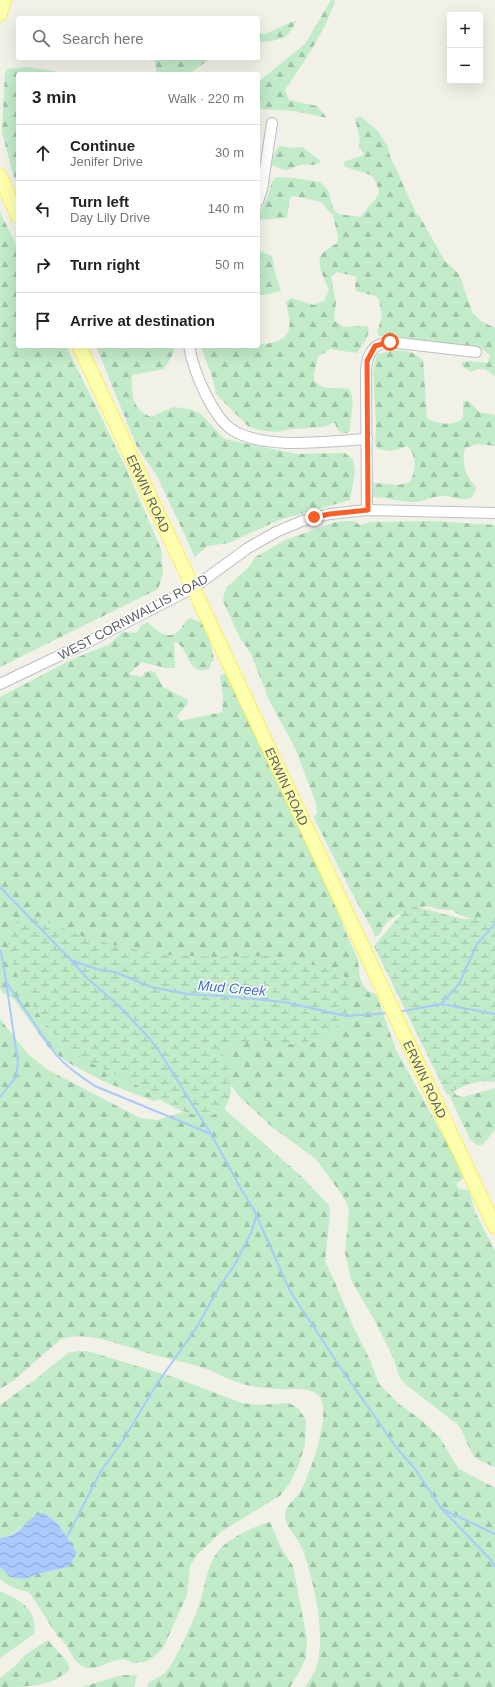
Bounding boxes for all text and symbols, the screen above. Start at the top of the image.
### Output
map controls [447,12,483,84]
button: + [447,12,483,48]
search box [16,16,260,60]
icon: search [30,27,52,49]
text: Search here [62,30,144,47]
button: − [447,48,483,84]
text: 3 min [32,88,76,107]
text: Walk · 220 m [168,91,244,106]
text: Continue [70,137,135,154]
icon: ahead [32,142,54,164]
text: 30 m [215,145,244,160]
text: Jenifer Drive [70,154,143,169]
text: Turn left [70,193,129,210]
icon: left [32,198,54,220]
text: 140 m [208,201,244,216]
text: Day Lily Drive [70,210,150,225]
icon: right [32,254,54,276]
text: Turn right [70,256,140,273]
text: 50 m [215,257,244,272]
icon: arrive [32,310,54,332]
text: Arrive at destination [70,312,215,329]
route start [381,333,399,351]
street label: ERWIN ROAD [124,452,173,535]
route end [305,508,323,526]
street label: WEST CORNWALLIS ROAD [55,571,211,663]
street label: ERWIN ROAD [262,745,312,828]
water label: Mud Creek [197,977,268,999]
street label: ERWIN ROAD [400,1038,450,1121]

